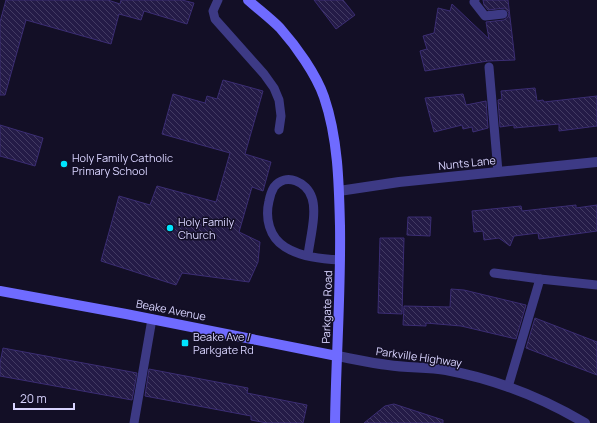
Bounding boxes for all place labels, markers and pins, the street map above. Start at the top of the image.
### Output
place label: Holy Family Catholic Primary School [72,150,173,178]
marker: Holy Family Catholic Primary School [59,159,69,169]
place label: Holy Family Church [178,214,235,242]
marker: Holy Family Church [165,223,175,233]
place label: Beake Ave / Parkgate Rd [193,329,254,357]
marker: Beake Ave / Parkgate Rd [180,338,190,348]

